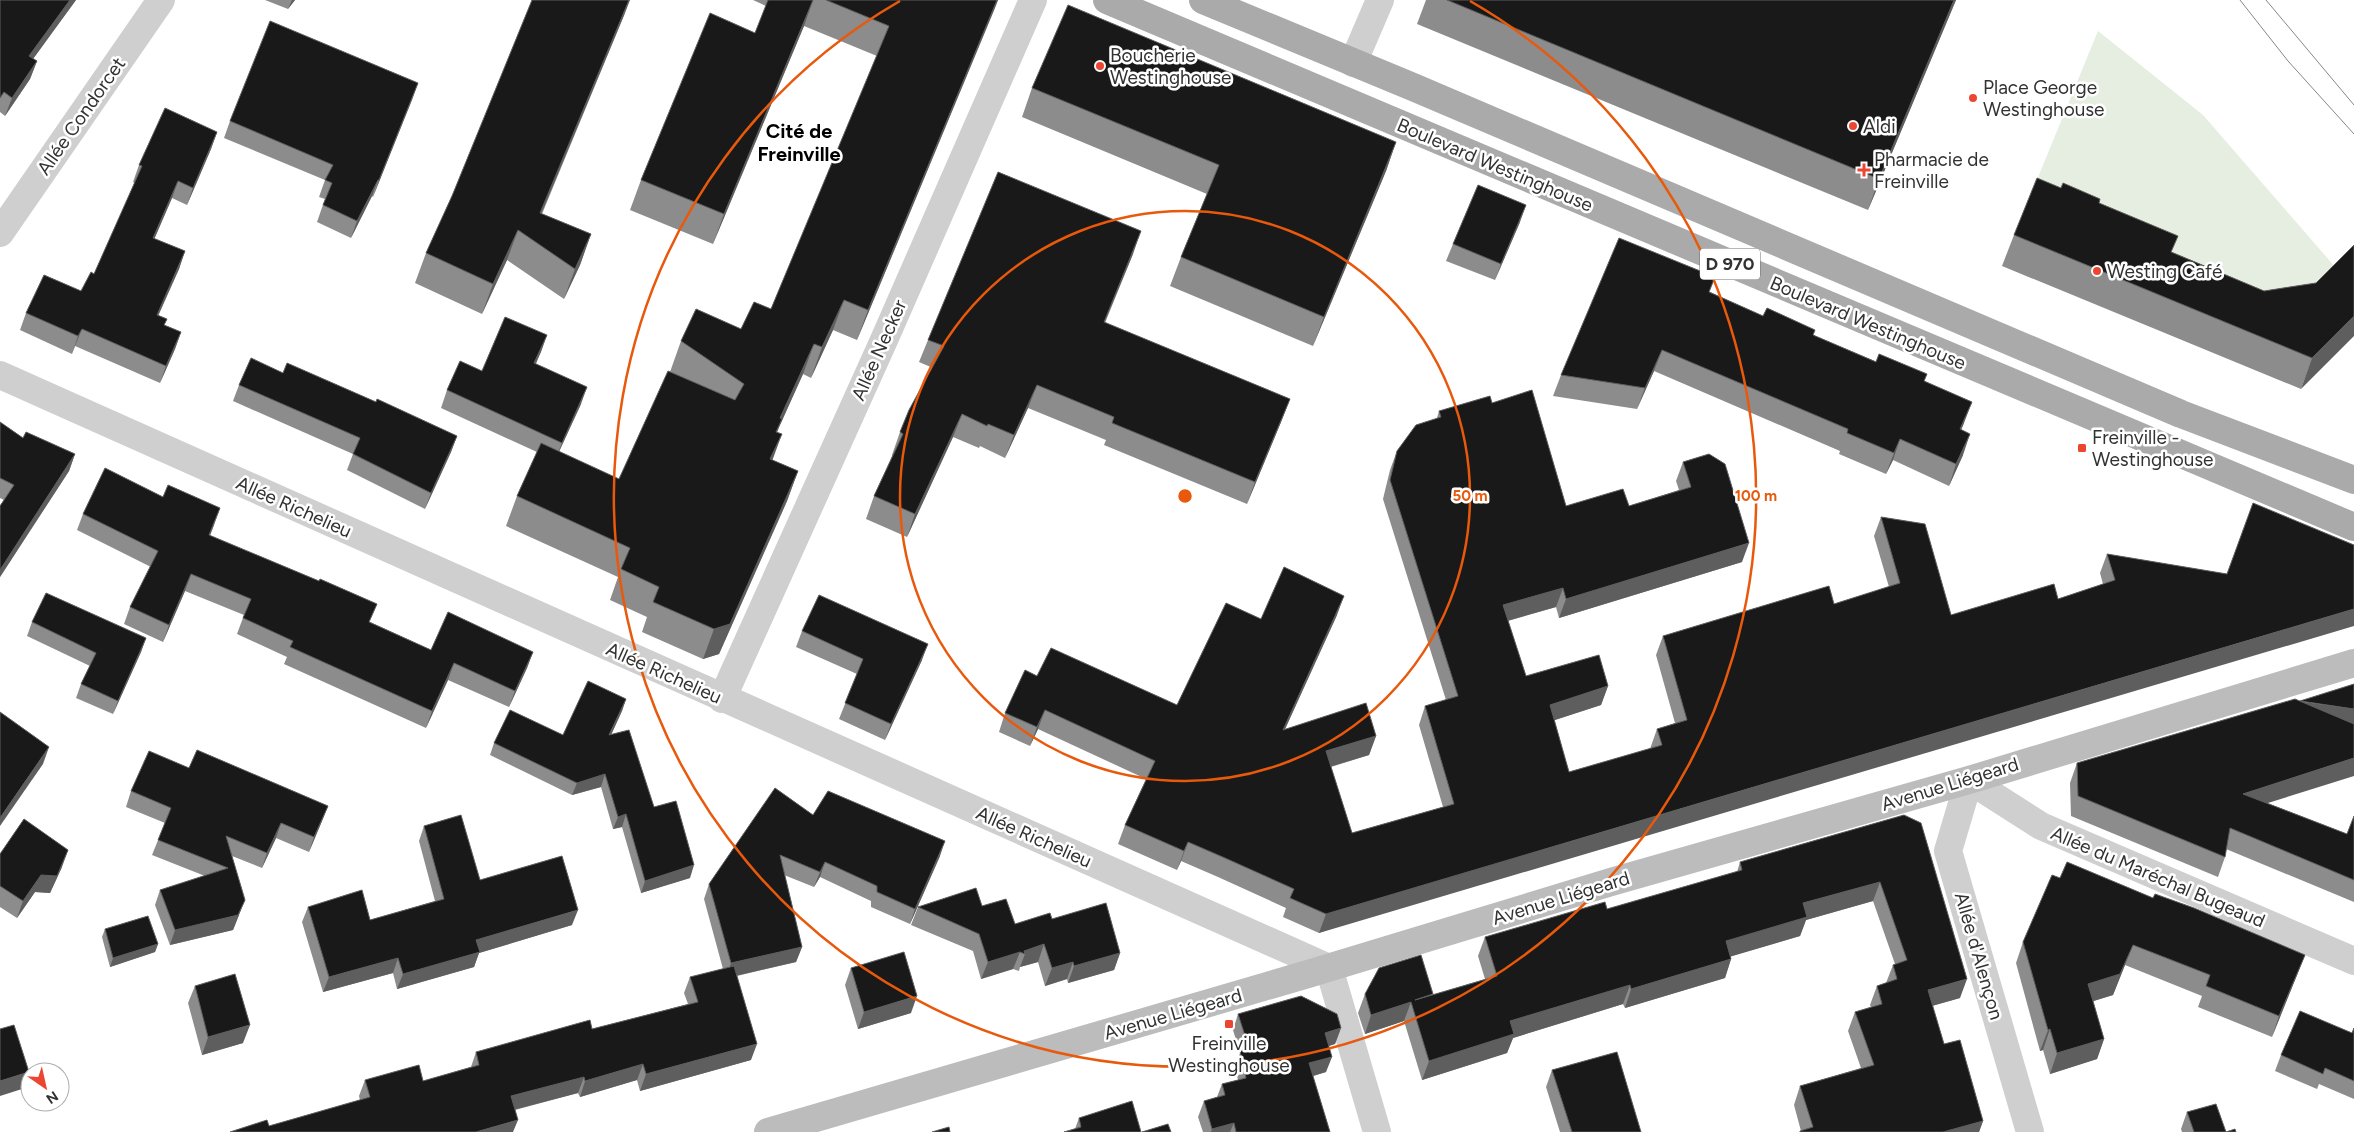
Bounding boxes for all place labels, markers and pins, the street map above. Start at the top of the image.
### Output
place label: Boucherie Westinghouse [1110,44,1232,89]
marker: Boucherie Westinghouse [1094,60,1106,72]
place label: Place George Westinghouse [1983,76,2105,121]
marker: Place George Westinghouse [1967,92,1979,104]
place label: Aldi [1863,115,1896,138]
marker: Aldi [1847,120,1859,132]
place label: Pharmacie de Freinville [1874,148,1989,193]
marker: Pharmacie de Freinville [1858,164,1870,176]
place label: Westing Café [2107,260,2222,283]
marker: Westing Café [2091,265,2103,277]
place label: Freinville - Westinghouse [2092,426,2214,471]
marker: Freinville - Westinghouse [2076,442,2088,454]
centre of rings [1176,487,1194,505]
marker: Freinville Westinghouse [1223,1018,1235,1030]
place label: Freinville Westinghouse [1168,1032,1290,1077]

